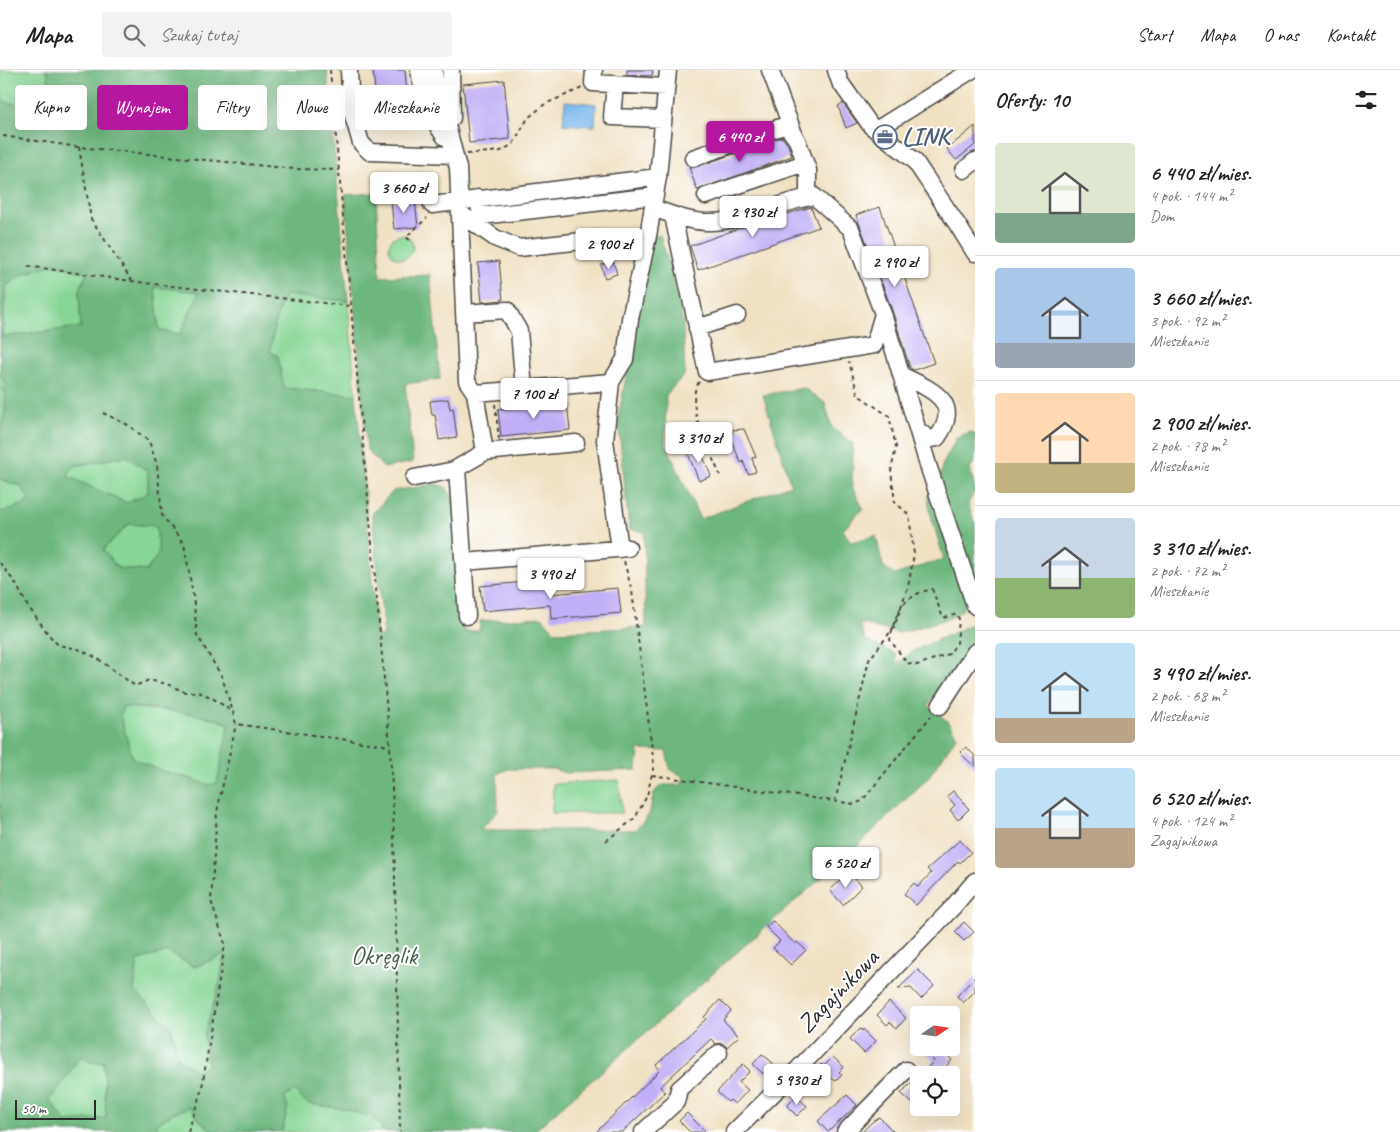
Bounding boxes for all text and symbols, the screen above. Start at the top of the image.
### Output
search box [102,12,452,57]
text: Mapa [25,20,72,50]
icon: search [120,21,148,49]
text: Szukaj tutaj [160,23,238,47]
text: Start [1137,24,1173,46]
text: Mapa [1201,24,1235,46]
text: O nas [1263,24,1299,46]
text: Kontakt [1327,24,1375,46]
chip: Kupno [15,85,87,130]
chip: Wynajem [97,85,188,130]
chip: Filtry [198,85,267,130]
chip: Nowe [277,85,345,130]
chip: Mieszkanie [355,85,457,130]
icon: filters [1352,86,1380,114]
text: Oferty: 10 [995,87,1069,113]
pin: 6 440 zł [688,121,792,163]
place label: LINK [902,121,953,153]
office icon: LINK [872,124,898,150]
text: 6 440 zł [717,127,763,147]
text: 6 440 zł/mies. [1150,160,1251,186]
icon: home [1035,163,1095,223]
pin: 3 660 zł [352,172,456,214]
text: 3 660 zł [381,178,427,198]
text: 4 pok. · 144 m² [1150,186,1232,206]
pin: 2 930 zł [701,196,805,238]
text: 2 930 zł [731,202,776,222]
text: Dom [1150,206,1174,226]
pin: 2 900 zł [557,228,661,270]
text: 2 900 zł [587,234,632,254]
pin: 2 990 zł [843,246,947,288]
text: 2 990 zł [873,252,917,272]
text: 3 660 zł/mies. [1150,285,1252,311]
icon: home [1035,288,1095,348]
text: 3 pok. · 92 m² [1150,311,1225,331]
text: Mieszkanie [1150,331,1208,351]
pin: 7 100 zł [482,378,586,420]
text: 7 100 zł [511,384,557,404]
text: 2 900 zł/mies. [1150,410,1251,436]
icon: home [1035,413,1095,473]
pin: 3 310 zł [647,422,751,464]
text: 3 310 zł [676,428,722,448]
text: 2 pok. · 78 m² [1150,436,1225,456]
text: Mieszkanie [1150,456,1208,476]
text: 3 310 zł/mies. [1150,535,1251,561]
icon: home [1035,538,1095,598]
pin: 3 490 zł [499,558,603,600]
text: 2 pok. · 72 m² [1150,561,1225,581]
text: 3 490 zł [529,564,574,584]
text: Mieszkanie [1150,581,1208,601]
text: 3 490 zł/mies. [1150,660,1251,686]
icon: home [1035,663,1095,723]
text: 2 pok. · 68 m² [1150,686,1225,706]
text: Mieszkanie [1150,706,1208,726]
text: 6 520 zł/mies. [1150,785,1251,811]
icon: home [1035,788,1095,848]
text: 4 pok. · 124 m² [1150,811,1232,831]
text: Zagajnikowa [1150,831,1217,851]
pin: 6 520 zł [794,846,898,889]
text: 6 520 zł [823,853,869,873]
park label: Okręglik [351,940,419,972]
street label: Zagajnikowa [790,941,887,1040]
north arrow [910,1006,960,1056]
map controls [910,1006,960,1116]
pin: 5 930 zł [745,1064,849,1106]
button: locate [910,1066,960,1116]
text: 5 930 zł [775,1070,819,1090]
scale bar [15,1097,96,1120]
text: 50 m [22,1100,46,1117]

